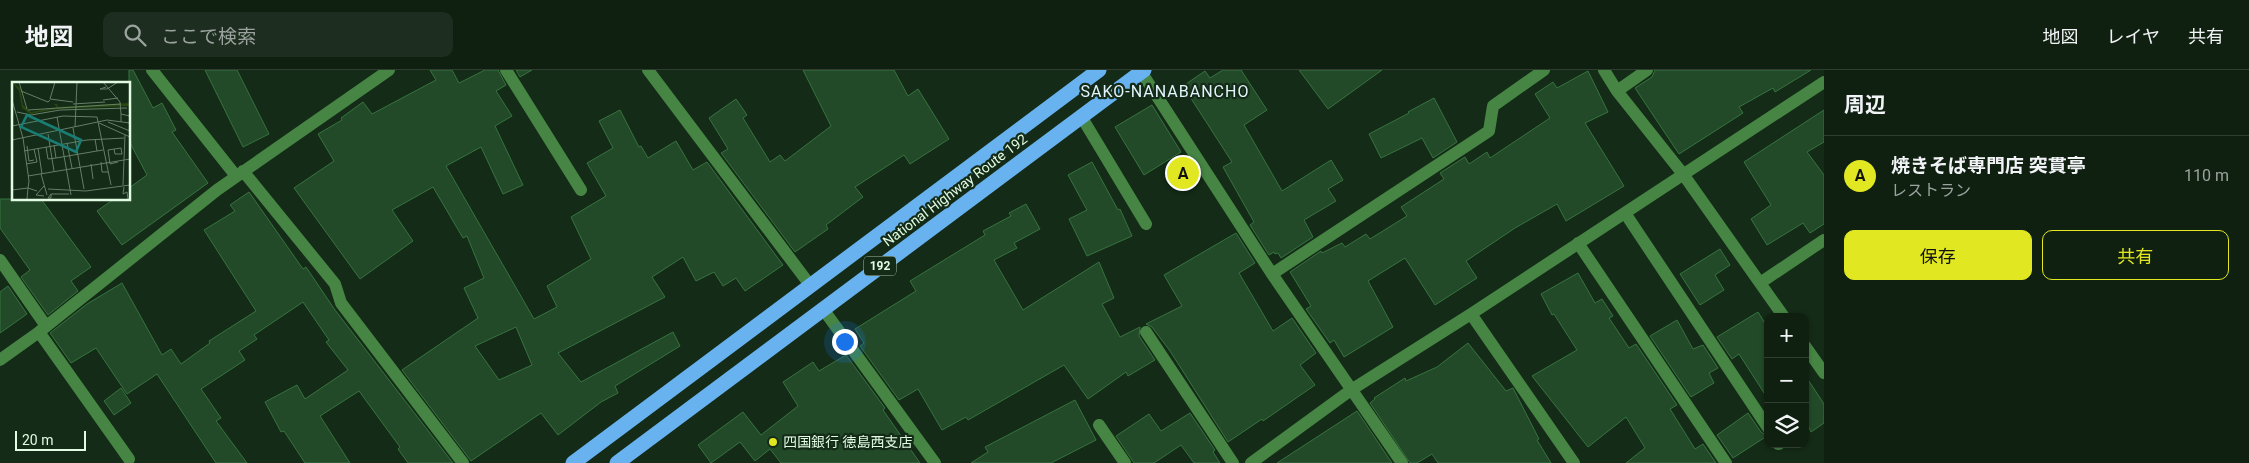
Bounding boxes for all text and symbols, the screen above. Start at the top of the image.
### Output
search box [103,12,453,57]
icon: search [121,21,149,49]
text: 地図 [25,23,73,51]
text: ここで検索 [161,25,256,48]
text: 地図 [2043,26,2079,47]
text: レイヤ [2107,26,2160,47]
text: 共有 [2188,26,2224,47]
inset map [12,82,130,200]
district label: SAKO-NANABANCHO [1081,82,1249,101]
text: 周辺 [1844,93,1886,117]
street label: National Highway Route 192 [880,130,1030,249]
pin: A [1167,154,1199,192]
text: 焼きそば専門店 突貫亭 [1891,154,2086,177]
text: A [1855,166,1865,185]
text: 110 m [2184,166,2229,185]
text: レストラン [1891,181,1971,200]
button: 保存 [1844,230,2032,280]
button: 共有 [2042,230,2229,280]
road number: 192 [864,257,896,276]
map controls [1764,313,1809,448]
button: + [1764,313,1809,358]
your location [832,329,858,355]
button: − [1764,358,1809,403]
button: layers [1764,403,1809,448]
scale bar [15,428,86,451]
text: 20 m [22,432,54,448]
place label: 四国銀行 徳島西支店 [783,434,912,450]
marker: 四国銀行 徳島西支店 [767,436,779,448]

